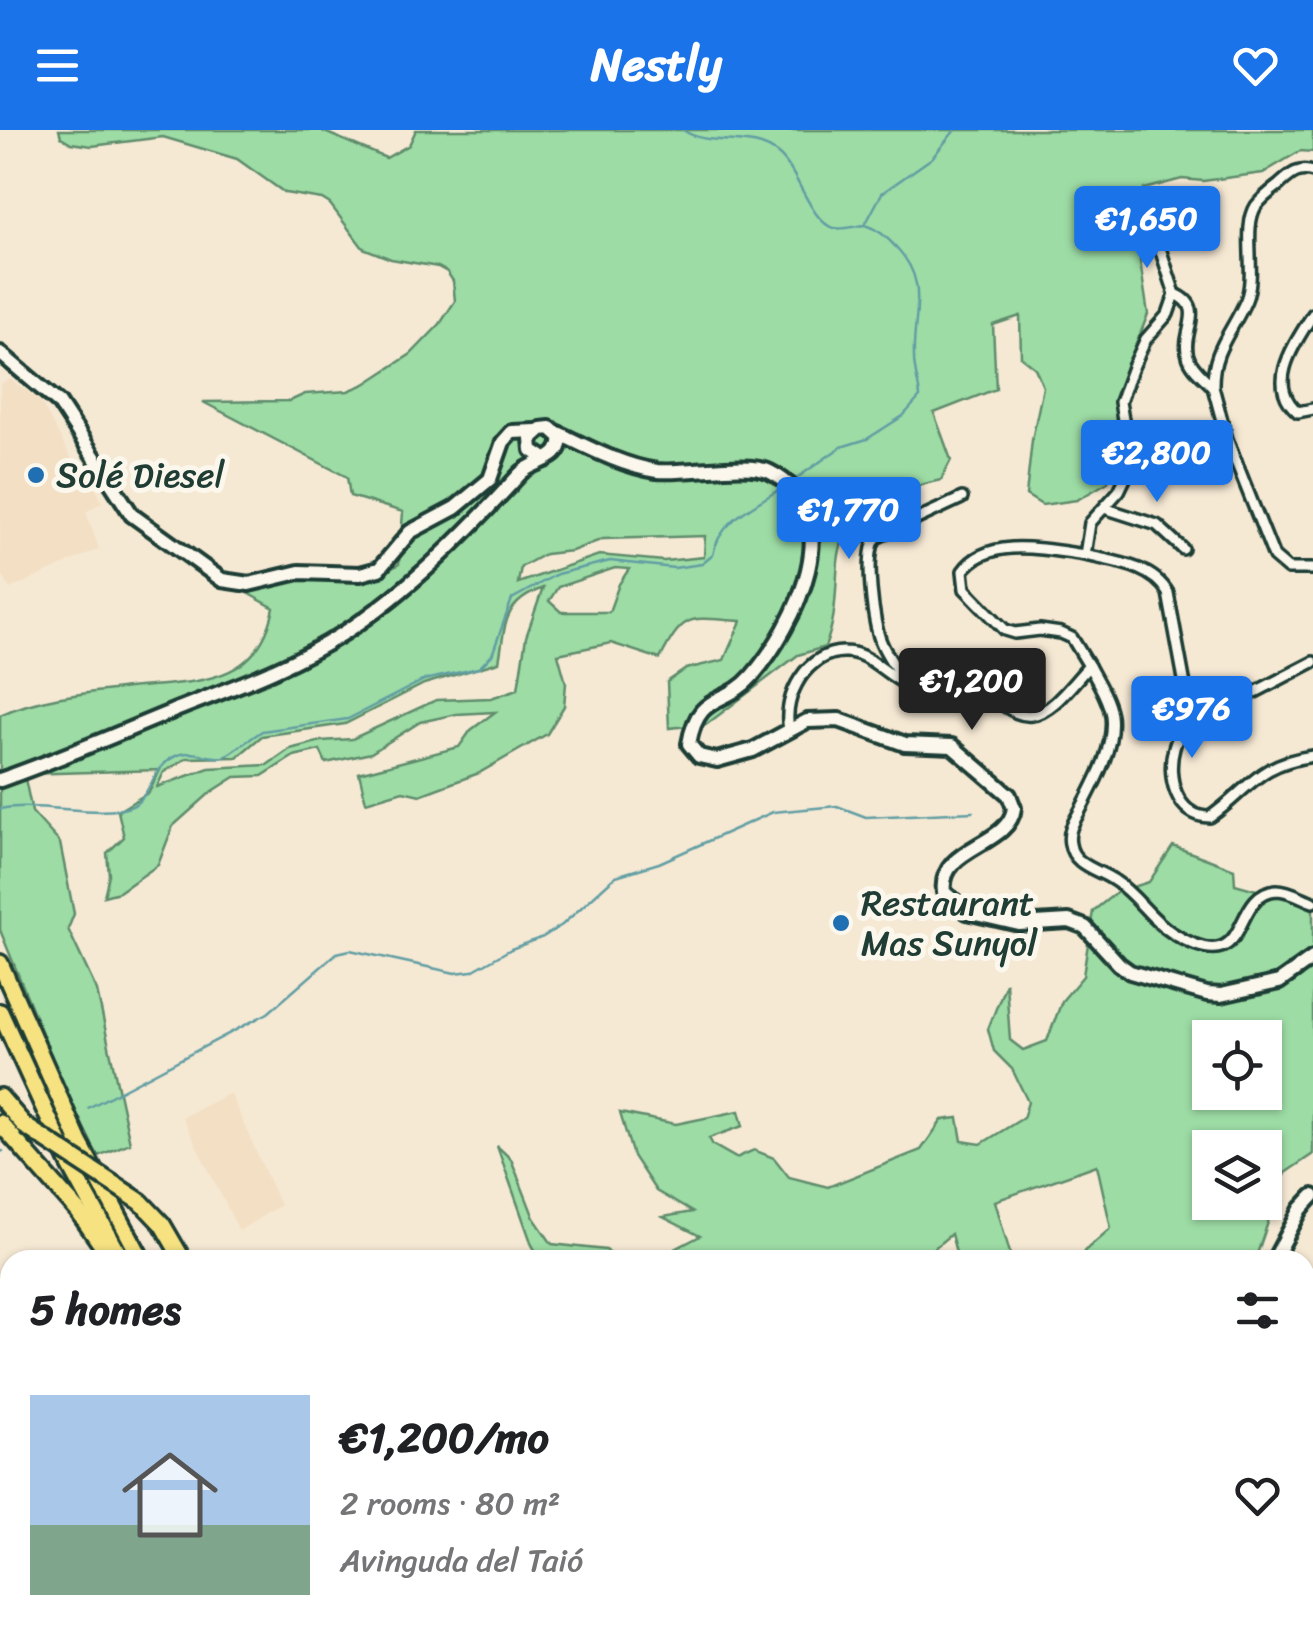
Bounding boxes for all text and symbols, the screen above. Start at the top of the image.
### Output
text: Nestly [591,25,722,105]
icon: menu [30,38,85,93]
icon: heart [1228,38,1283,93]
pin: €1,650 [1066,186,1228,271]
text: €1,650 [1096,190,1198,247]
pin: €2,800 [1076,420,1238,505]
text: €2,800 [1103,424,1211,481]
place label: Solé Diesel [56,444,225,506]
marker: Solé Diesel [25,464,47,486]
pin: €1,770 [768,477,930,562]
text: €1,770 [799,481,899,538]
pin: €1,200 [891,648,1053,733]
text: €1,200 [921,652,1023,709]
pin: €976 [1133,676,1251,761]
text: €976 [1153,680,1231,737]
place label: Restaurant Mas Sunyol [861,872,1038,974]
marker: Restaurant Mas Sunyol [830,912,852,934]
map controls [1192,1020,1282,1220]
button: locate [1192,1020,1282,1110]
button: layers [1192,1130,1282,1220]
text: 5 homes [30,1273,181,1347]
icon: filters [1230,1283,1285,1338]
text: €1,200/mo [340,1401,549,1475]
icon: home [110,1435,230,1555]
icon: heart [1230,1468,1285,1523]
text: 2 rooms · 80 m² [340,1475,560,1532]
text: Avinguda del Taió [340,1532,583,1589]

